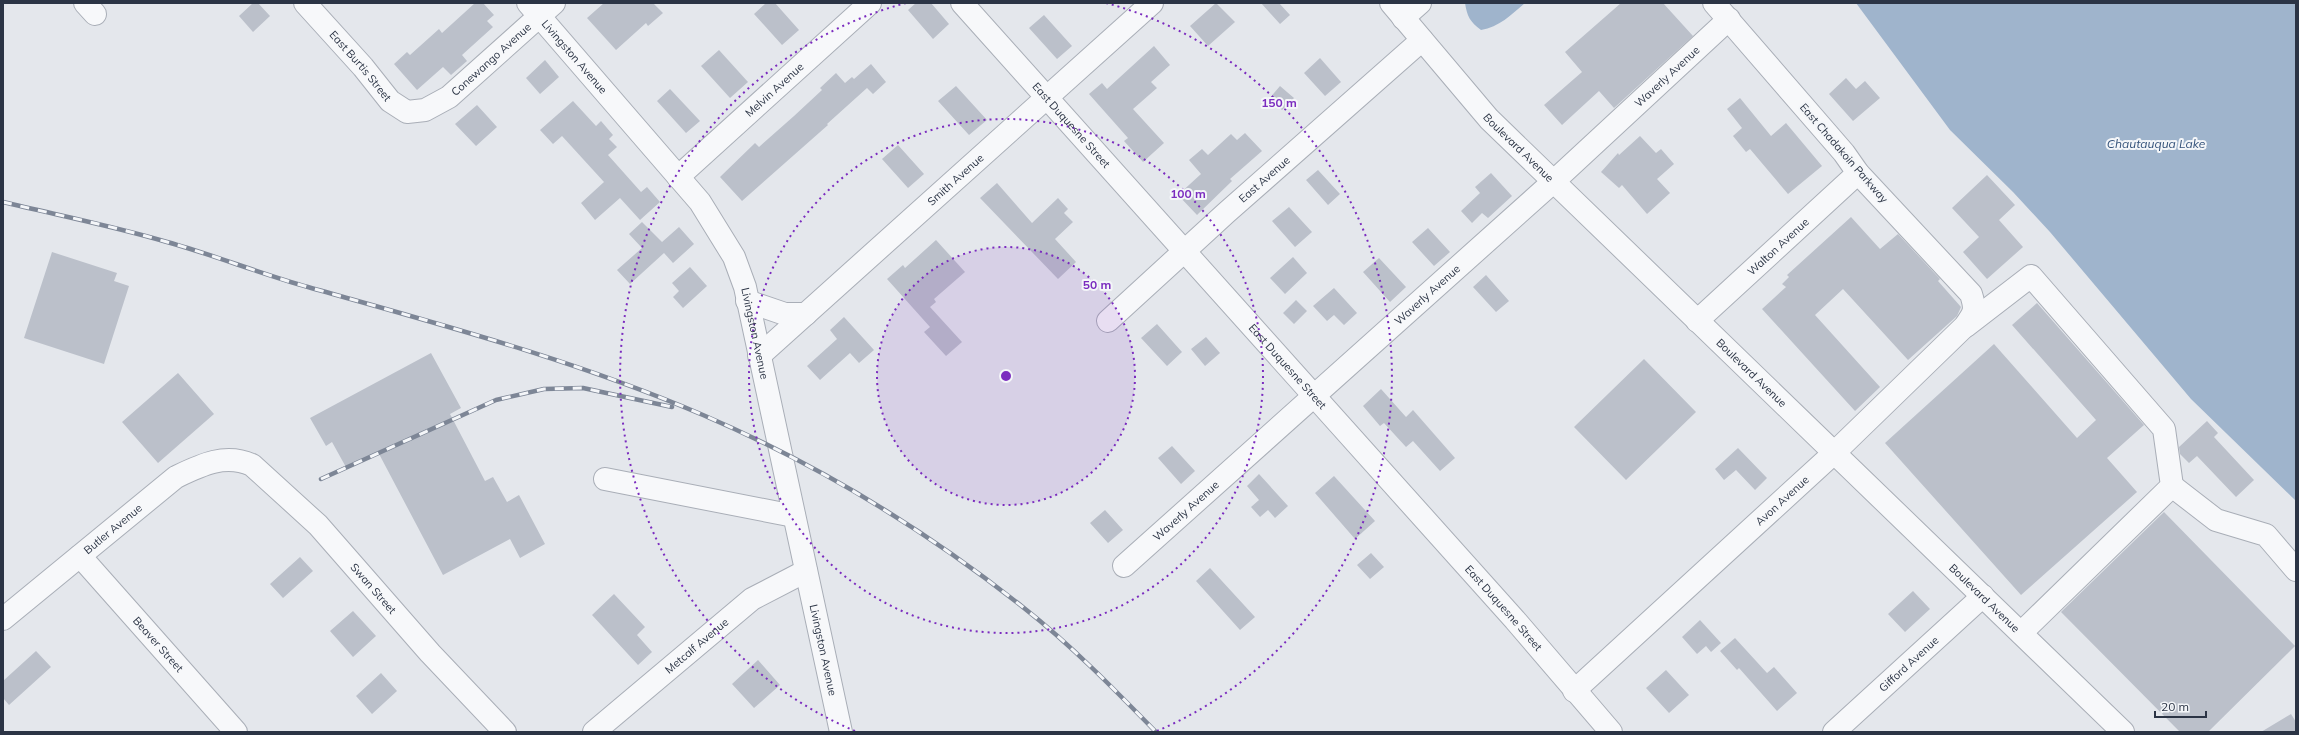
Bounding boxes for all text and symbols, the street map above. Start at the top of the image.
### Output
street label: Livingston Avenue [539,17,610,97]
street label: Conewango Avenue [448,20,534,99]
street label: East Burtis Street [326,28,395,104]
street label: Waverly Avenue [1631,43,1702,110]
street label: Melvin Avenue [742,60,807,120]
street label: East Duquesne Street [1030,80,1113,171]
text: 150 m [1261,95,1297,110]
street label: East Chadakoin Parkway [1797,100,1891,206]
street label: Boulevard Avenue [1480,110,1557,185]
water label: Chautauqua Lake [2107,136,2206,151]
street label: Smith Avenue [924,151,986,208]
street label: East Avenue [1236,153,1293,205]
text: 100 m [1170,186,1206,201]
street label: Walton Avenue [1744,215,1812,278]
street label: Waverly Avenue [1391,261,1463,328]
text: 50 m [1083,277,1111,292]
street label: Livingston Avenue [738,286,772,380]
street label: East Duquesne Street [1246,321,1330,412]
street label: Boulevard Avenue [1713,336,1790,410]
centre of rings [999,369,1013,383]
street label: Avon Avenue [1752,473,1812,529]
street label: Waverly Avenue [1150,478,1222,544]
street label: Butler Avenue [81,501,145,557]
street label: Swan Street [348,560,399,617]
street label: Boulevard Avenue [1946,561,2023,635]
street label: East Duquesne Street [1462,562,1545,654]
street label: Livingston Avenue [807,603,840,697]
street label: Beaver Street [130,614,187,675]
street label: Metcalf Avenue [662,615,731,676]
street label: Gifford Avenue [1876,633,1941,695]
scale bar [2155,693,2206,719]
text: 20 m [2161,699,2189,714]

